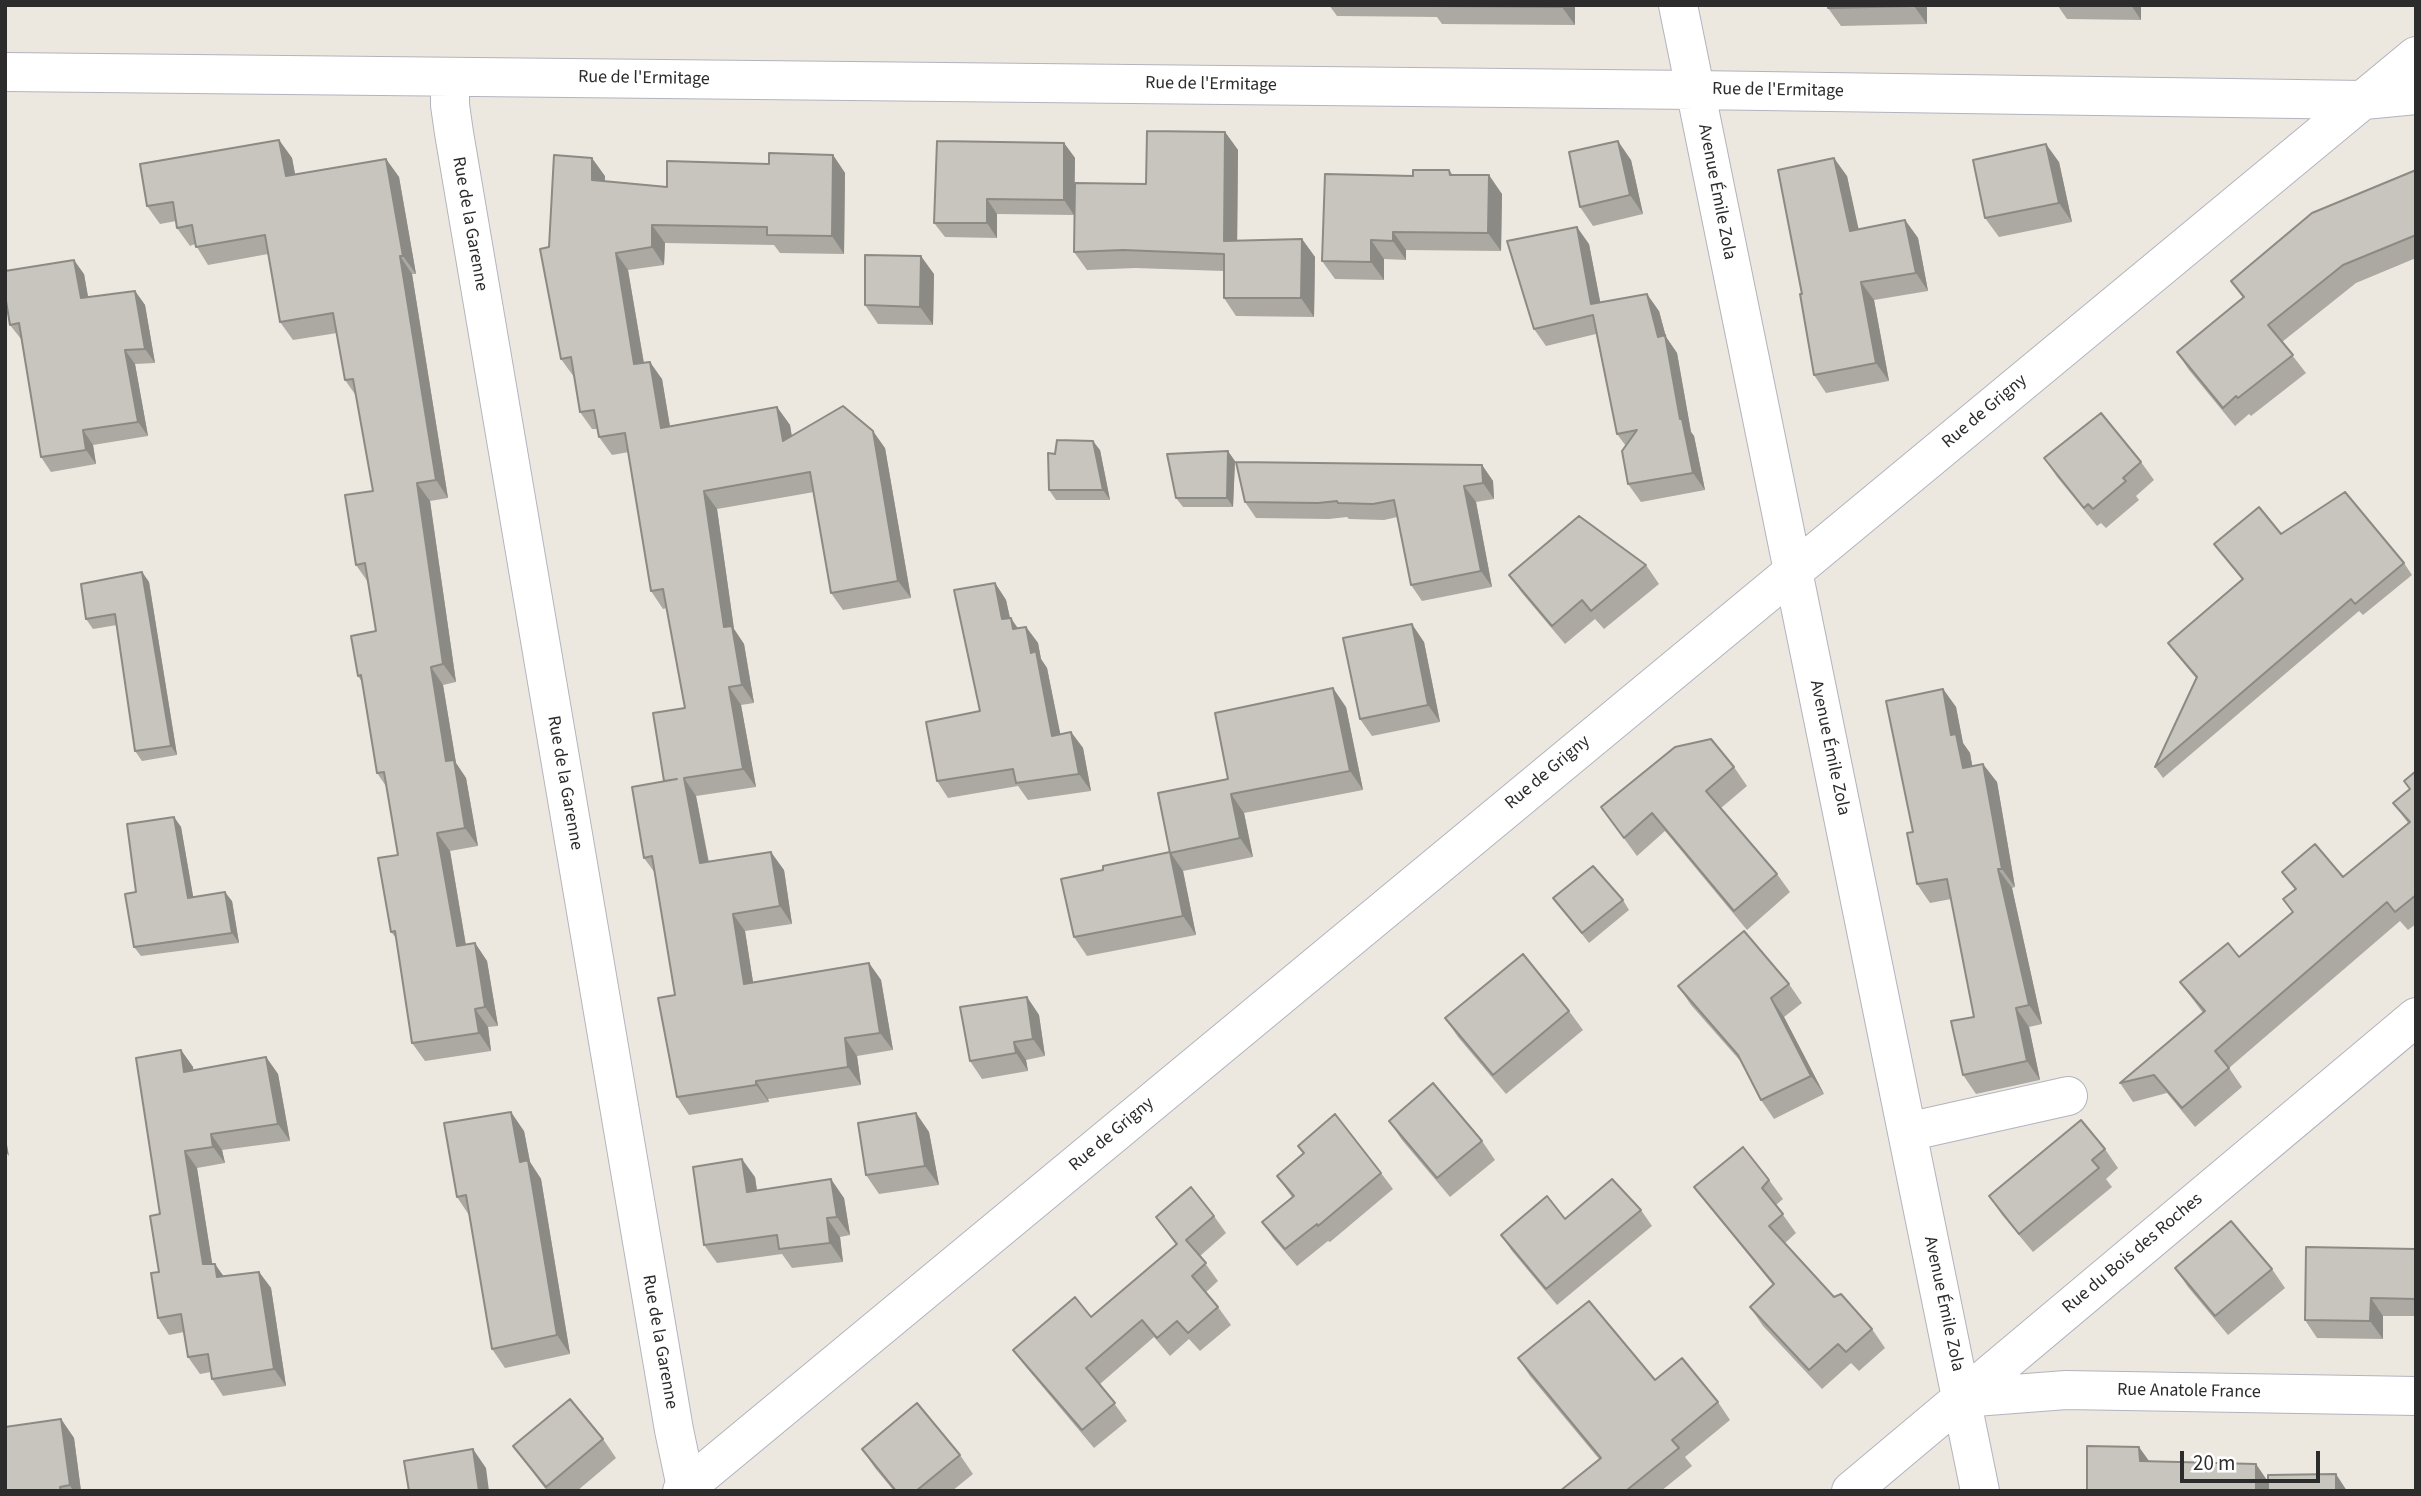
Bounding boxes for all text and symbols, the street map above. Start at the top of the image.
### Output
street label: Rue de l'Ermitage [578,67,710,91]
street label: Rue de l'Ermitage [1145,73,1277,97]
street label: Rue de l'Ermitage [1712,79,1844,103]
street label: Avenue Émile Zola [1692,122,1740,262]
street label: Rue de la Garenne [447,155,491,293]
street label: Rue de Grigny [1938,370,2032,454]
street label: Avenue Émile Zola [1804,678,1854,818]
street label: Rue de la Garenne [542,714,586,852]
street label: Rue de Grigny [1501,731,1595,815]
street label: Rue de Grigny [1065,1093,1159,1177]
street label: Rue du Bois des Roches [2059,1189,2207,1319]
street label: Avenue Émile Zola [1918,1234,1968,1374]
street label: Rue de la Garenne [637,1273,681,1411]
street label: Rue Anatole France [2117,1380,2261,1404]
scale bar [2183,1436,2323,1480]
text: 20 m [2193,1448,2235,1478]

